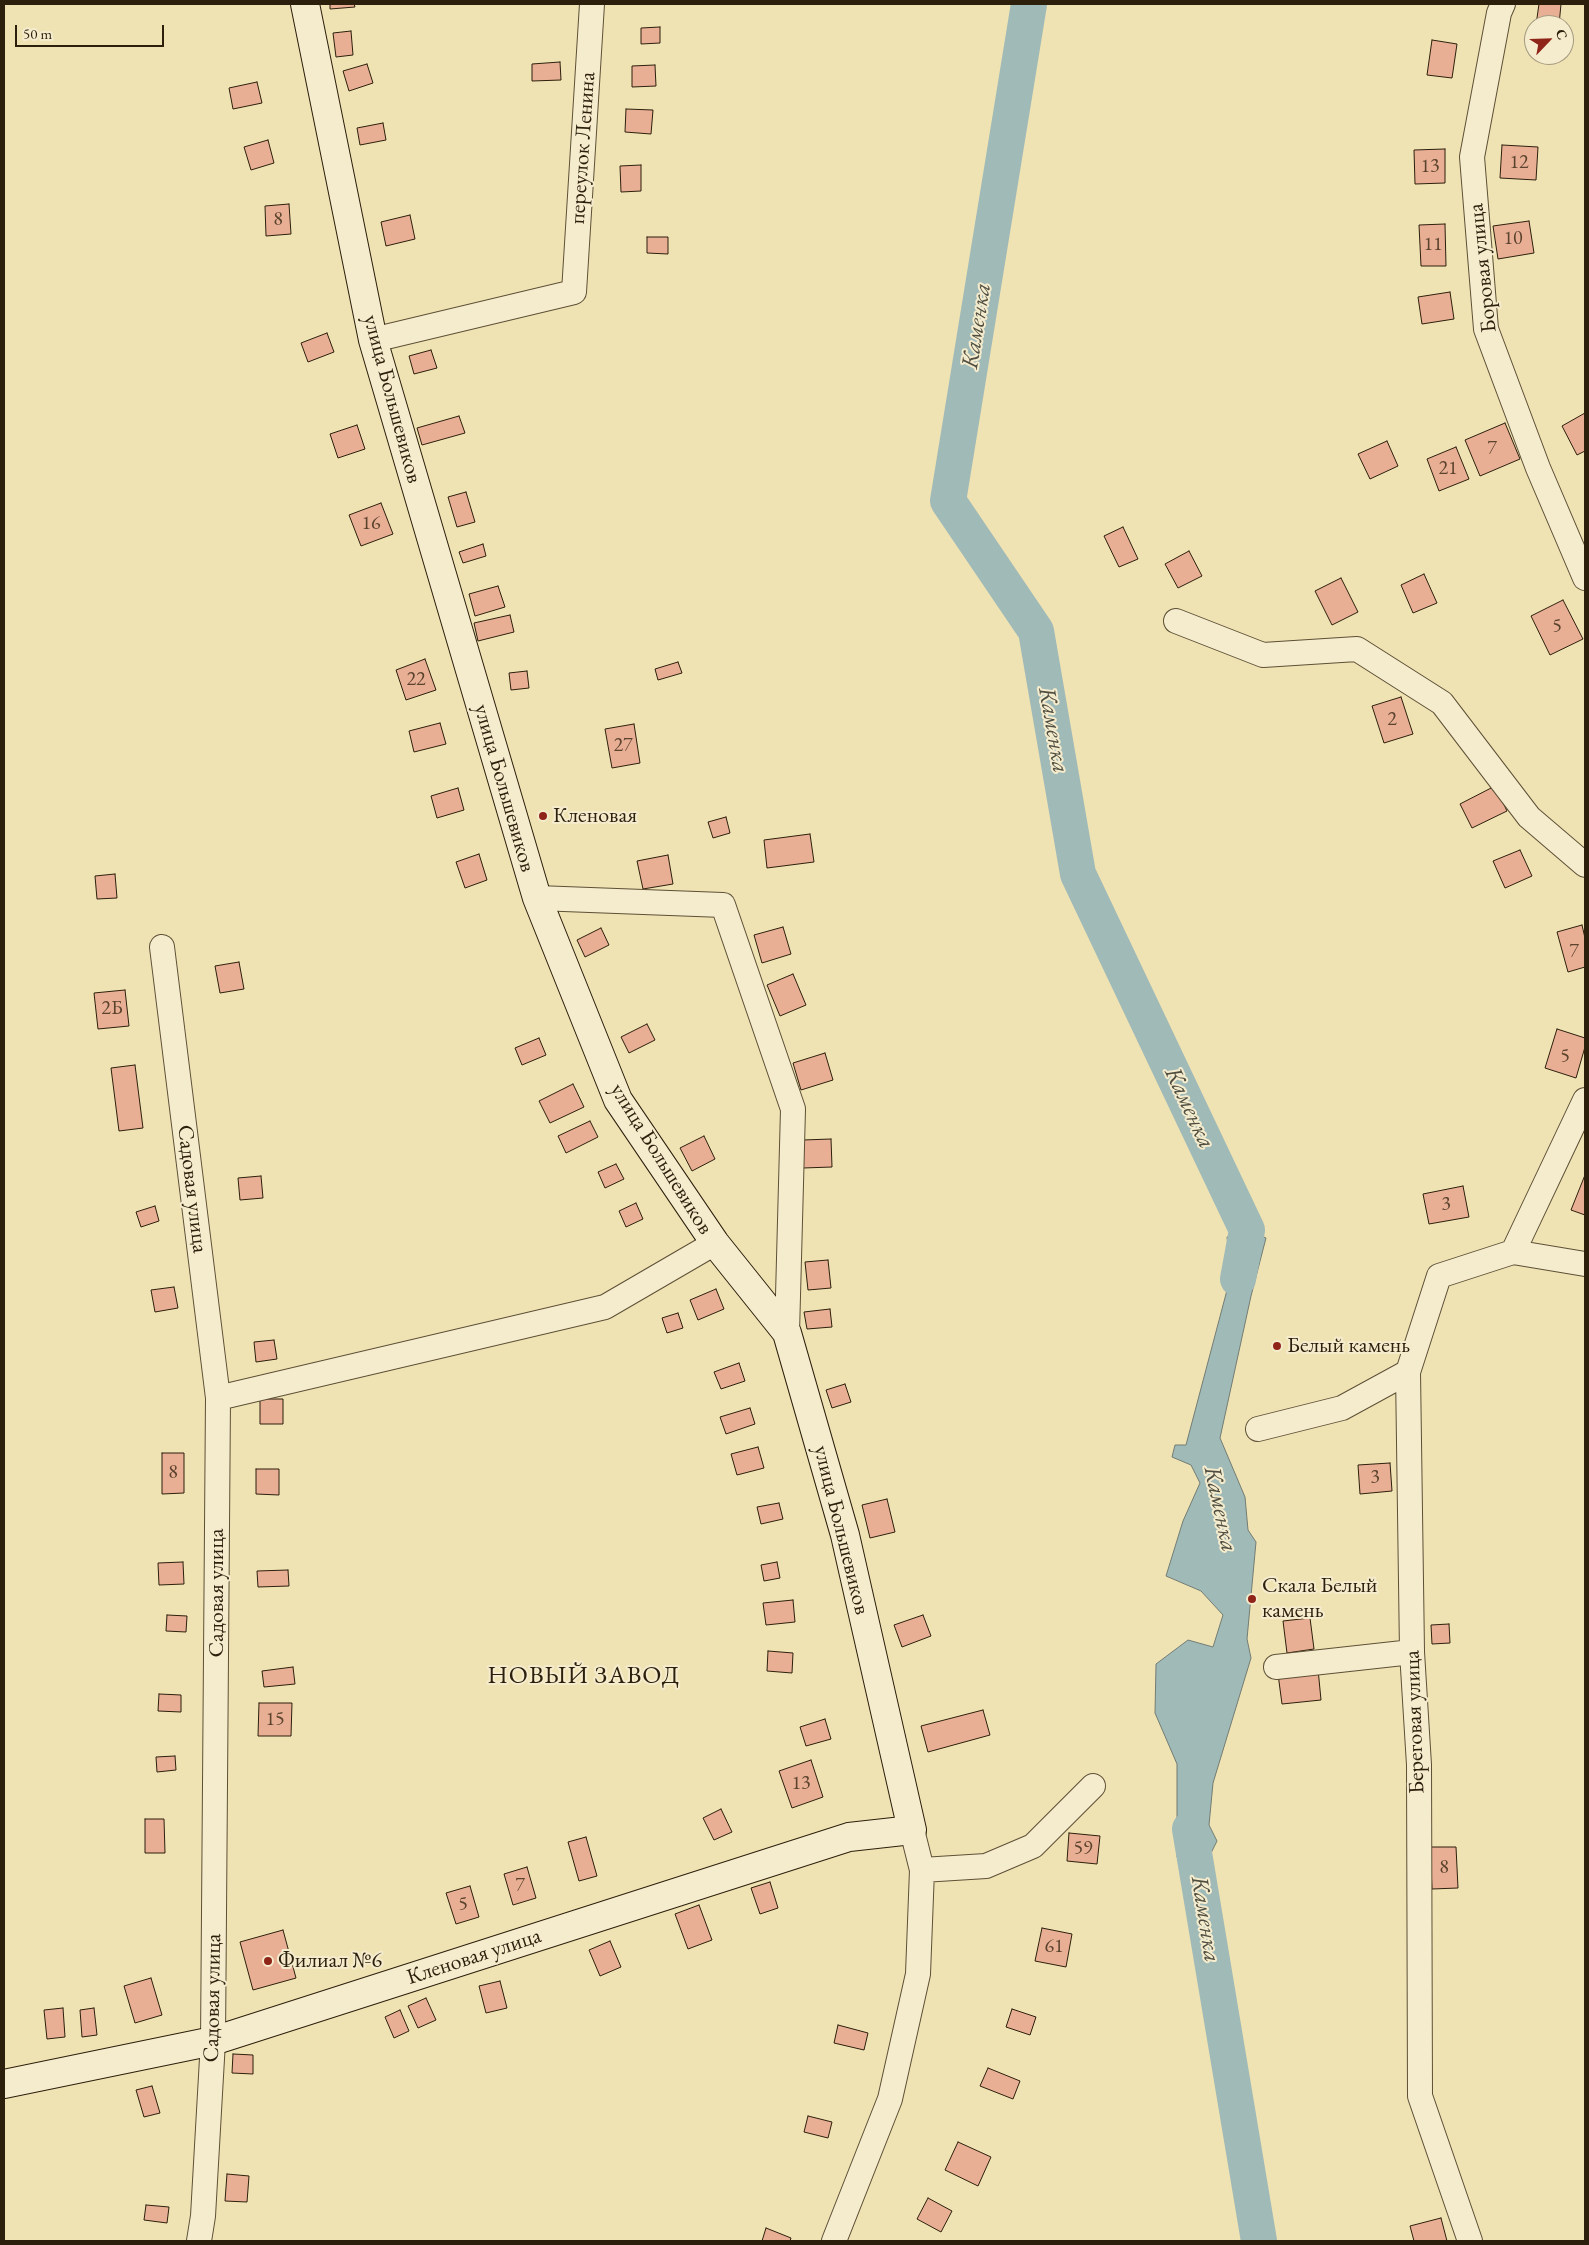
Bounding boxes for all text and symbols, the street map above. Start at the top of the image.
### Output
scale bar [18,15,166,47]
north arrow [1524,15,1574,65]
text: 50 m [23,24,52,43]
text: С [1552,26,1572,43]
street label: переулок Ленина [565,71,601,225]
house number: 12 [1509,151,1529,175]
house number: 13 [1420,155,1440,179]
street label: Боровая улица [1463,202,1503,334]
house number: 8 [273,208,283,232]
house number: 10 [1503,227,1523,251]
house number: 11 [1423,233,1443,257]
water label: Каменка [956,281,998,371]
street label: улица Большевиков [357,312,427,486]
house number: 7 [1487,437,1497,461]
house number: 21 [1438,457,1458,481]
house number: 16 [361,512,381,536]
house number: 5 [1552,615,1562,639]
house number: 22 [406,668,426,692]
water label: Каменка [1031,685,1075,775]
street label: улица Большевиков [467,701,541,875]
house number: 2 [1387,708,1397,732]
house number: 27 [613,734,633,758]
place label: Кленовая [553,803,637,829]
marker: Кленовая [537,810,549,822]
house number: 7 [1569,940,1579,964]
house number: 2Б [101,997,123,1021]
house number: 5 [1560,1045,1570,1069]
water label: Каменка [1158,1063,1220,1153]
street label: улица Большевиков [604,1079,718,1239]
street label: Садовая улица [171,1123,213,1255]
house number: 3 [1441,1193,1451,1217]
place label: Белый камень [1287,1333,1410,1359]
marker: Белый камень [1271,1340,1283,1352]
street label: улица Большевиков [807,1443,875,1617]
house number: 8 [168,1461,178,1485]
water label: Каменка [1197,1464,1243,1554]
house number: 3 [1370,1466,1380,1490]
street label: Садовая улица [204,1528,230,1658]
place label: Скала Белый камень [1262,1573,1377,1624]
marker: Скала Белый камень [1246,1593,1258,1605]
street label: Береговая улица [1399,1650,1431,1794]
district label: НОВЫЙ ЗАВОД [486,1661,682,1691]
house number: 15 [265,1708,285,1732]
house number: 13 [791,1772,811,1796]
house number: 59 [1073,1837,1093,1861]
house number: 8 [1439,1856,1449,1880]
house number: 7 [515,1874,525,1898]
water label: Каменка [1184,1874,1226,1964]
house number: 5 [458,1893,468,1917]
street label: Кленовая улица [403,1923,545,1991]
street label: Садовая улица [199,1933,227,2063]
house number: 61 [1044,1935,1064,1959]
place label: Филиал №6 [278,1948,382,1974]
marker: Филиал №6 [262,1955,274,1967]

